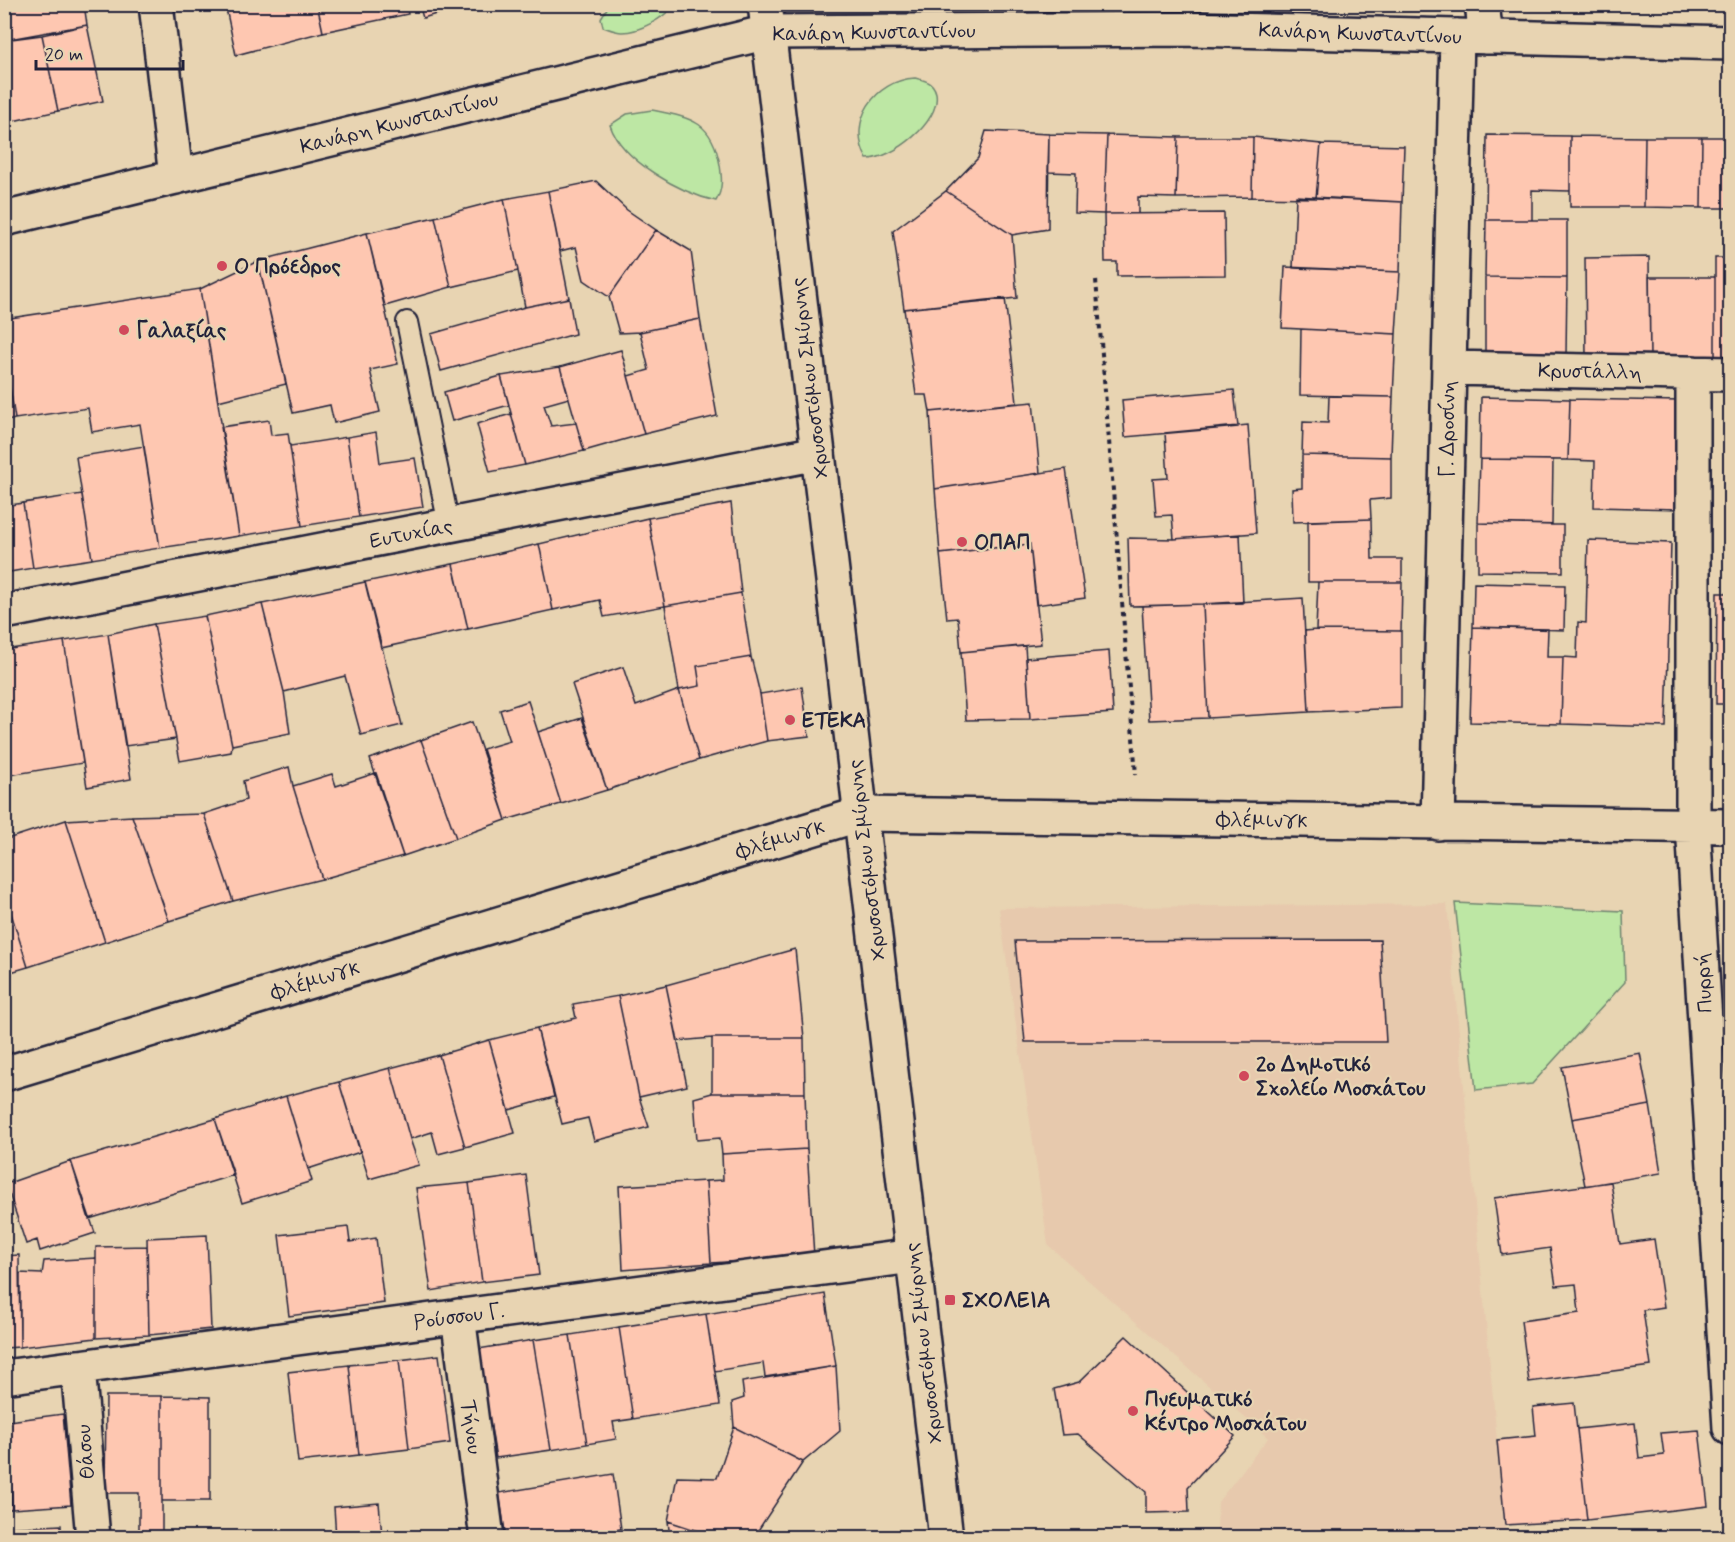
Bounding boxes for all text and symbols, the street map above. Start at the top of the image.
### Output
street label: Κανάρη Κωνσταντίνου [1258,16,1462,52]
street label: Κανάρη Κωνσταντίνου [772,17,976,49]
scale bar [36,33,183,71]
text: 20 m [45,43,83,67]
street label: Κανάρη Κωνσταντίνου [297,85,501,161]
place label: Ο Πρόεδρος [234,253,341,281]
marker: Ο Πρόεδρος [215,259,229,273]
street label: Χρυσοστόμου Σμύρνης [784,276,836,480]
place label: Γαλαξίας [136,317,226,345]
marker: Γαλαξίας [117,323,131,337]
street label: Κρυστάλλη [1538,357,1642,387]
street label: Γ. Δροσίνη [1433,380,1463,478]
street label: Ευτυχίας [367,512,455,556]
place label: ΟΠΑΠ [974,529,1030,557]
marker: ΟΠΑΠ [955,535,969,549]
place label: ΕΤΕΚΑ [802,707,866,735]
marker: ΕΤΕΚΑ [783,713,797,727]
street label: Χρυσοστόμου Σμύρνης [841,758,893,962]
street label: Φλέμινγκ [1215,805,1308,836]
street label: Φλέμινγκ [731,812,828,867]
street label: Πυρρή [1688,952,1720,1014]
street label: Φλέμινγκ [266,953,363,1008]
place label: 2ο Δημοτικό Σχολείο Μοσχάτου [1256,1051,1426,1103]
marker: 2ο Δημοτικό Σχολείο Μοσχάτου [1237,1069,1251,1083]
street label: Χρυσοστόμου Σμύρνης [898,1241,950,1445]
place label: ΣΧΟΛΕΙΑ [962,1287,1051,1315]
marker: ΣΧΟΛΕΙΑ [943,1293,957,1307]
street label: Ρούσσου Γ. [412,1297,506,1337]
place label: Πνευματικό Κέντρο Μοσχάτου [1145,1386,1307,1438]
street label: Τήνου [454,1398,488,1456]
marker: Πνευματικό Κέντρο Μοσχάτου [1126,1404,1140,1418]
street label: Θάσου [70,1423,102,1481]

